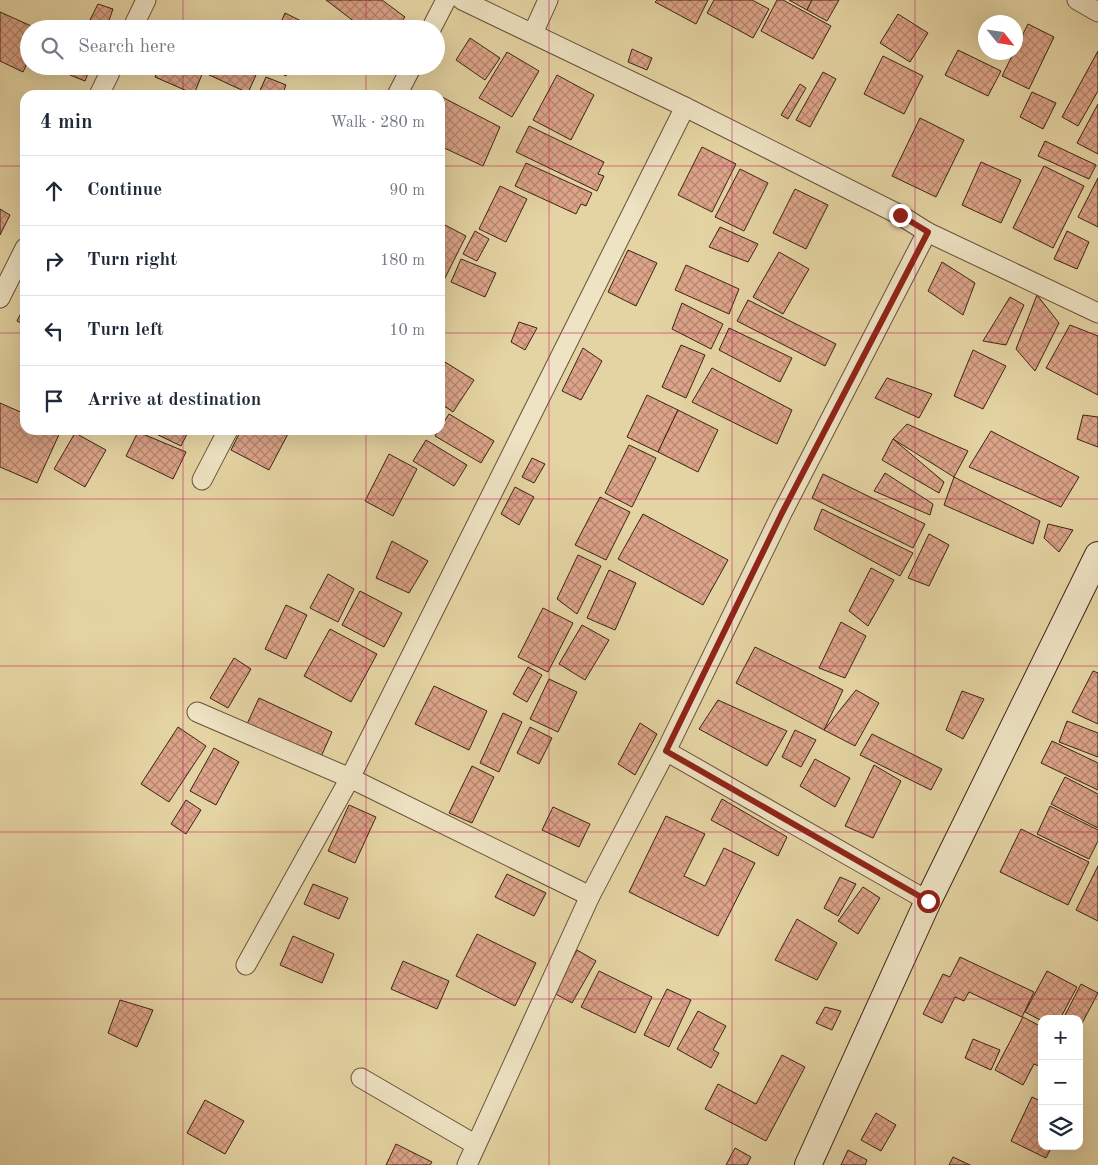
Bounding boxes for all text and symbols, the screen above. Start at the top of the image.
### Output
north arrow [978,15,1023,60]
search box [20,20,445,75]
icon: search [38,34,66,62]
text: Search here [78,38,175,57]
text: 4 min [40,112,93,133]
text: Walk · 280 m [330,115,425,131]
icon: ahead [40,177,68,205]
text: Continue [87,181,162,200]
text: 90 m [389,183,425,199]
route end [889,204,912,227]
icon: right [40,247,68,275]
text: Turn right [87,251,177,270]
text: 180 m [380,253,425,269]
icon: left [40,317,68,345]
text: Turn left [87,321,164,340]
text: 10 m [389,323,425,339]
icon: arrive [40,387,68,415]
text: Arrive at destination [87,391,261,410]
route start [917,890,940,913]
map controls [1038,1015,1083,1150]
button: + [1038,1015,1083,1060]
button: − [1038,1060,1083,1105]
button: layers [1038,1105,1083,1150]

